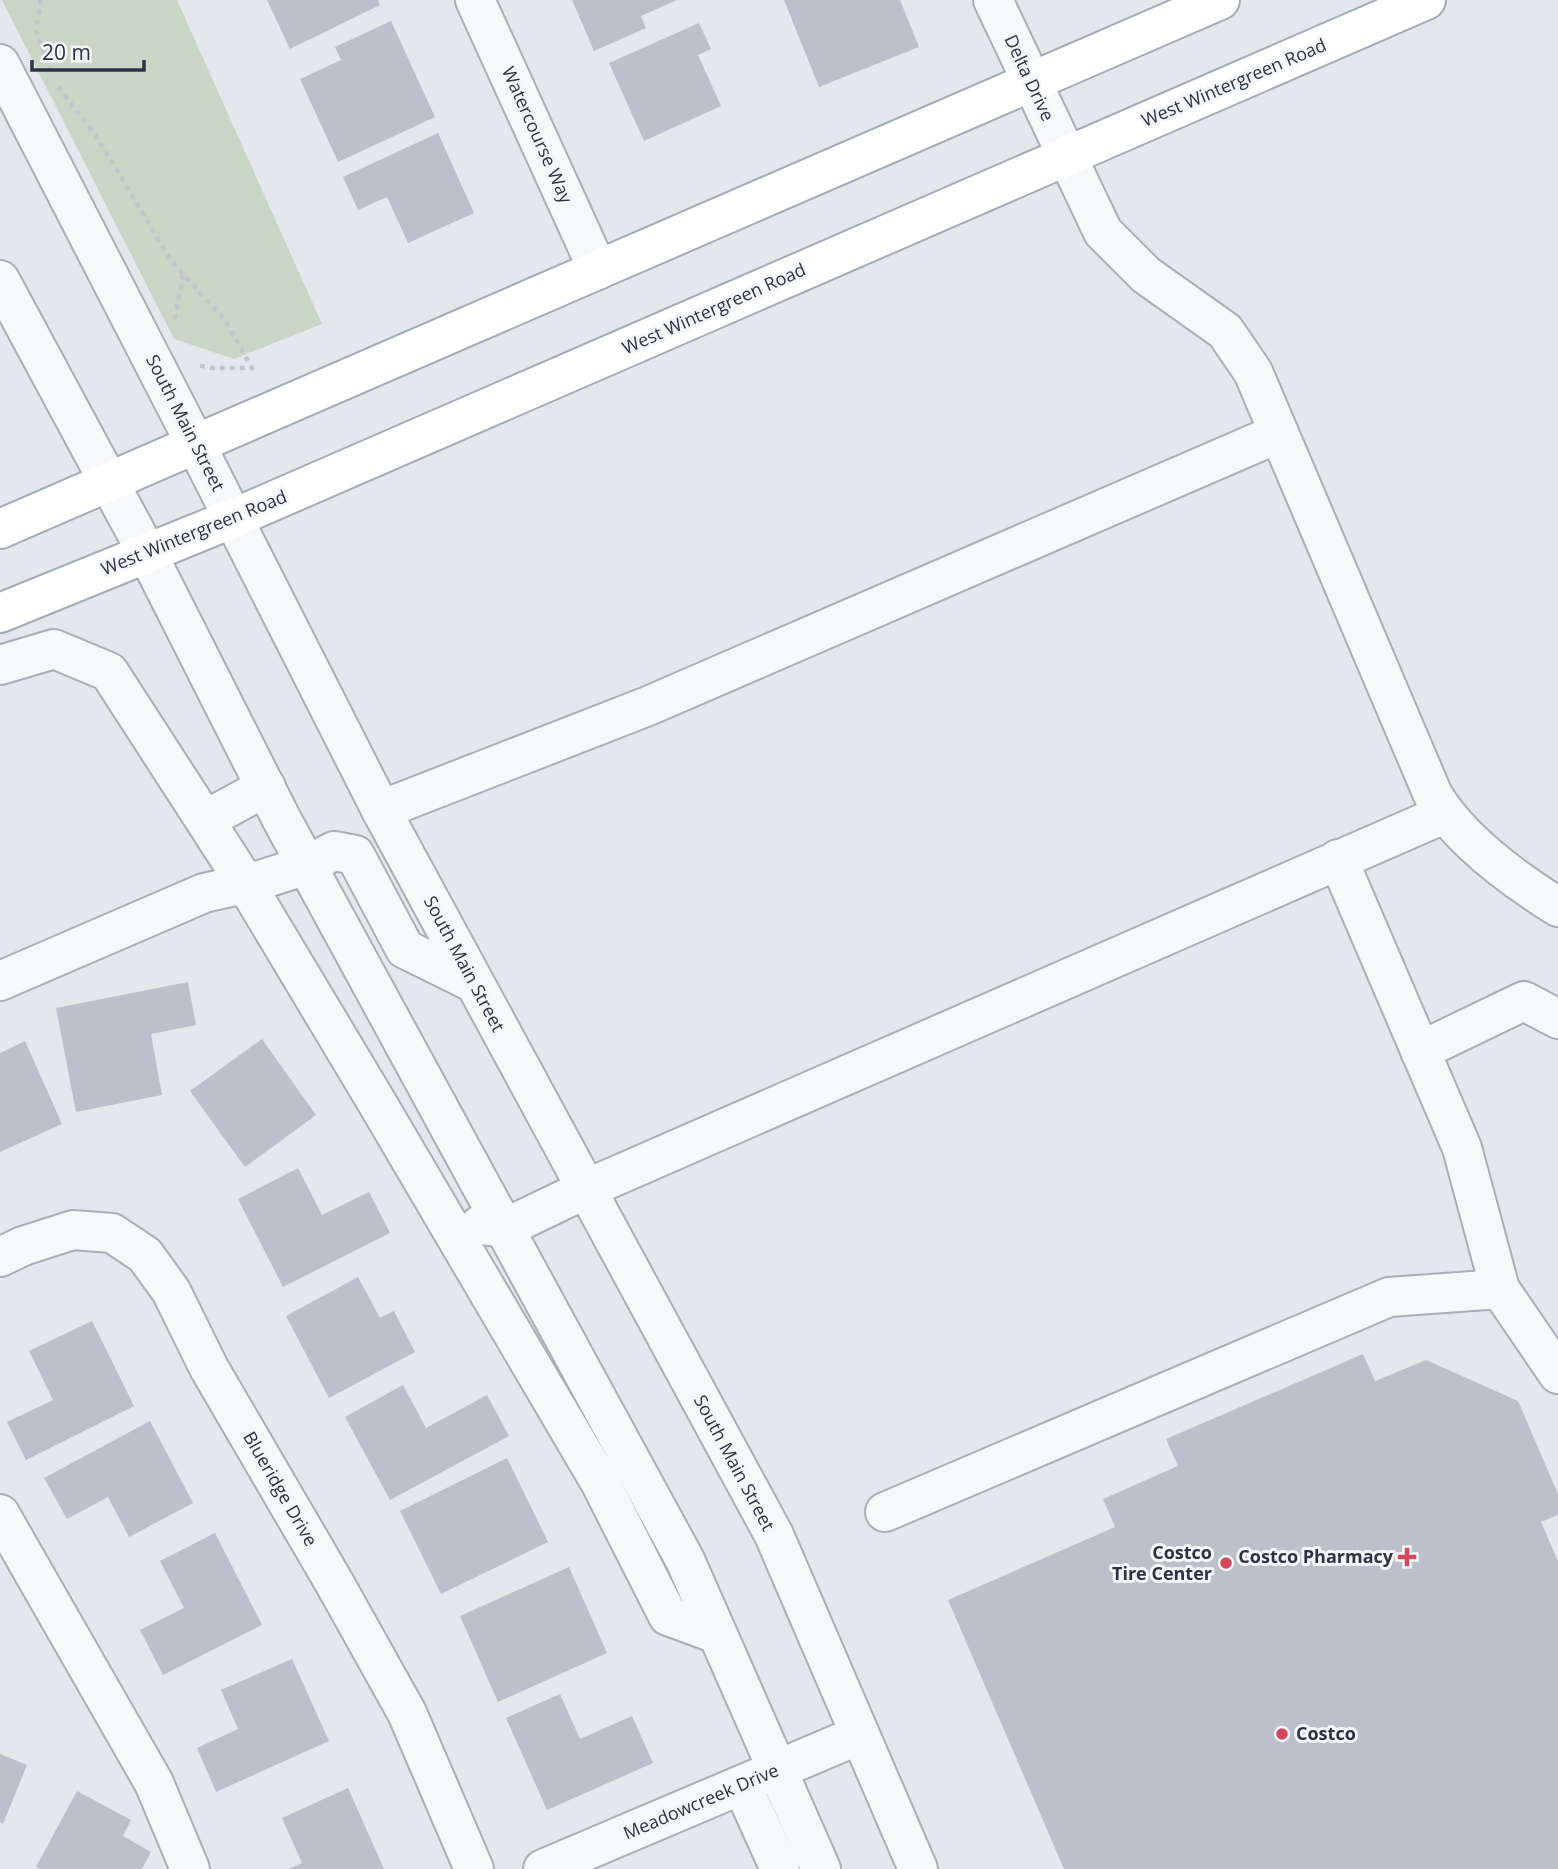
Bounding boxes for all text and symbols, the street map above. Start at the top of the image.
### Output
scale bar [32,28,144,72]
street label: Delta Drive [999,30,1060,125]
street label: West Wintergreen Road [1138,32,1330,132]
text: 20 m [42,38,91,66]
street label: Watercourse Way [497,62,579,208]
street label: West Wintergreen Road [618,257,809,359]
street label: South Main Street [141,350,231,495]
street label: West Wintergreen Road [97,484,290,580]
street label: South Main Street [419,891,511,1036]
street label: South Main Street [689,1390,781,1535]
street label: Blueridge Drive [238,1427,323,1550]
place label: Costco Tire Center [1112,1540,1212,1585]
place label: Costco Pharmacy [1238,1544,1394,1568]
marker: Costco Pharmacy [1399,1549,1415,1565]
marker: Costco Tire Center [1218,1555,1234,1571]
place label: Costco [1296,1721,1356,1745]
marker: Costco [1274,1726,1290,1742]
street label: Meadowcreek Drive [619,1758,782,1845]

